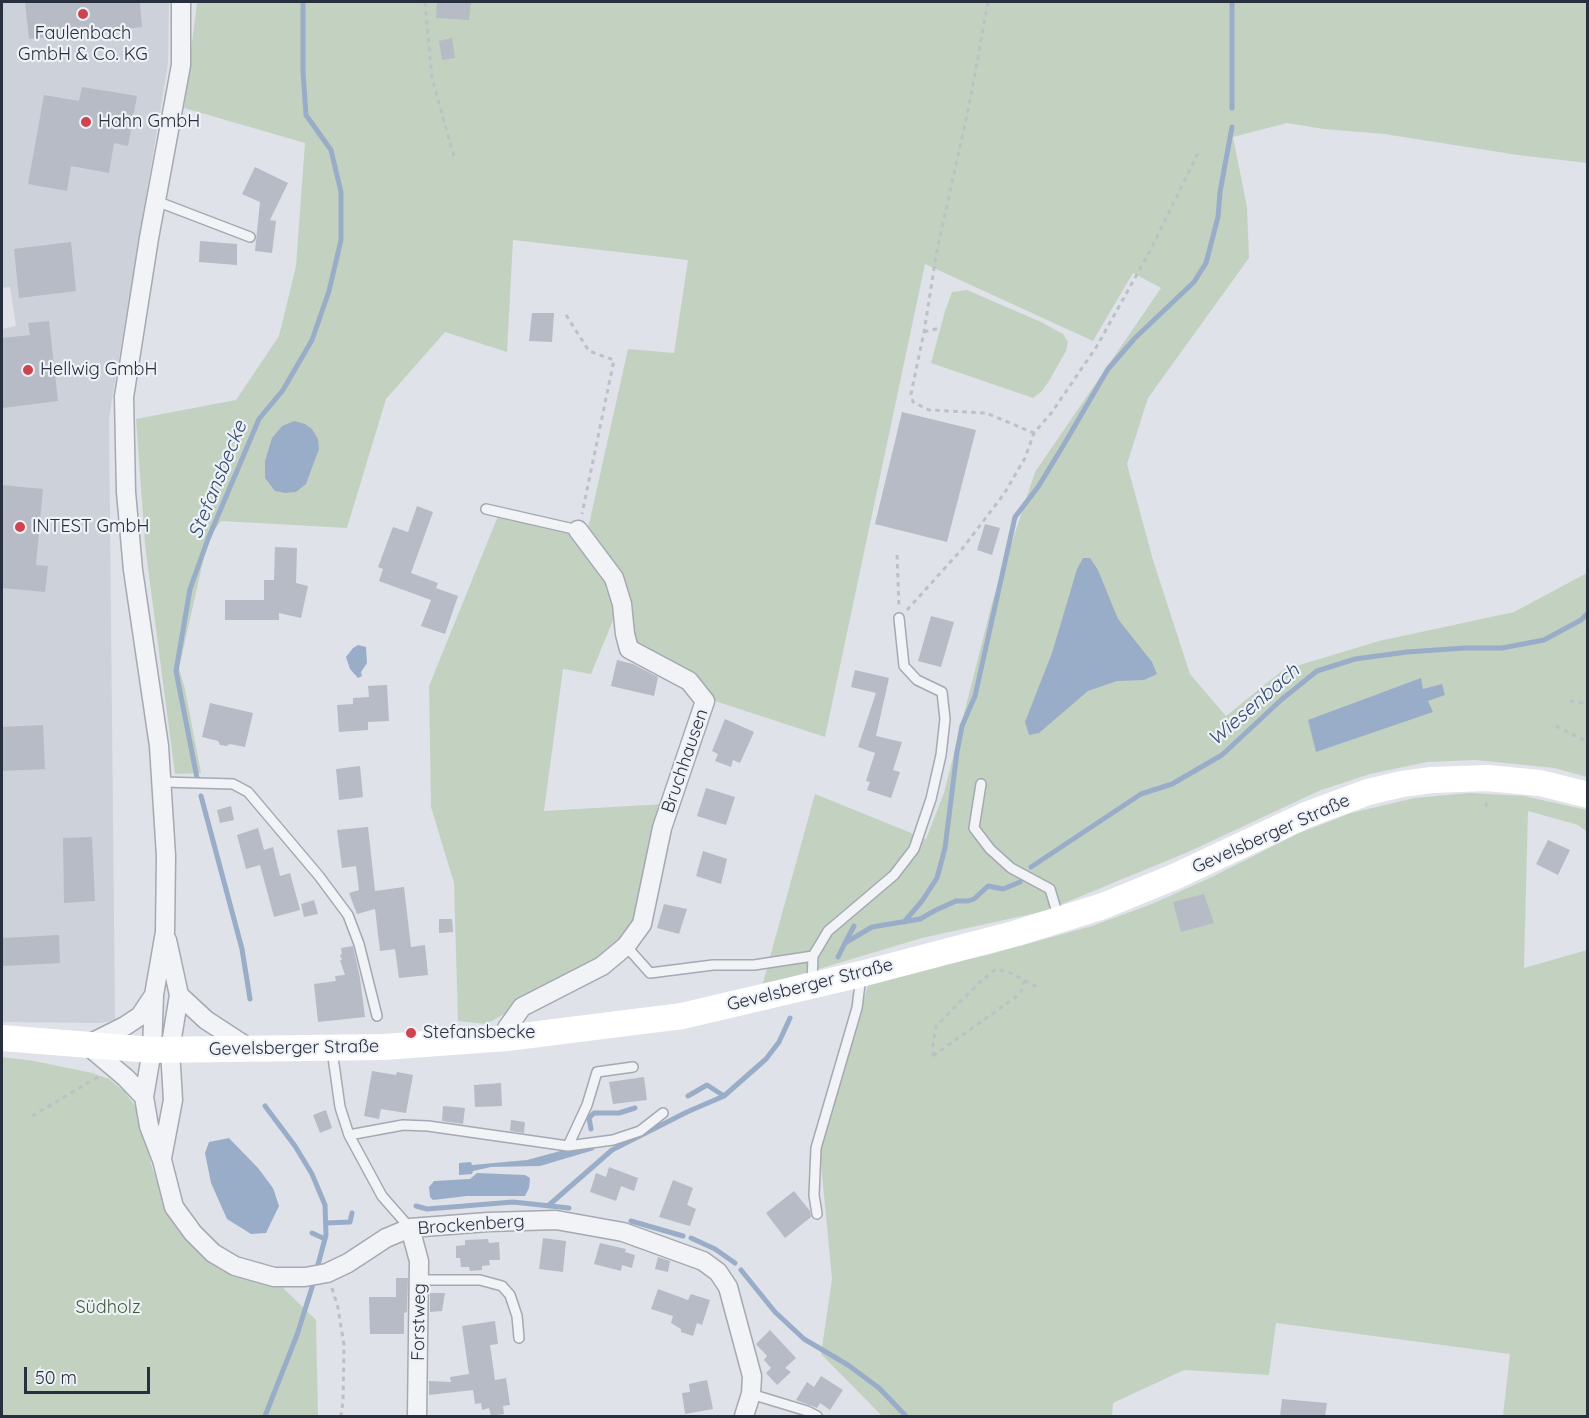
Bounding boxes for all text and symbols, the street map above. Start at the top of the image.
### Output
marker: Faulenbach GmbH & Co. KG [76,7,90,21]
place label: Faulenbach GmbH & Co. KG [18,23,148,66]
place label: Hahn GmbH [98,111,200,133]
marker: Hahn GmbH [79,115,93,129]
place label: Hellwig GmbH [40,359,157,381]
marker: Hellwig GmbH [21,363,35,377]
water label: Stefansbecke [183,418,253,542]
place label: INTEST GmbH [32,516,149,538]
marker: INTEST GmbH [13,520,27,534]
water label: Wiesenbach [1203,659,1305,751]
street label: Bruchhausen [657,706,713,816]
street label: Gevelsberger Straße [1189,789,1353,879]
street label: Gevelsberger Straße [725,954,895,1016]
place label: Stefansbecke [423,1022,535,1044]
marker: Stefansbecke [404,1026,418,1040]
street label: Gevelsberger Straße [209,1036,379,1060]
street label: Brockenberg [417,1210,525,1240]
street label: Forstweg [408,1283,430,1361]
park label: Südholz [75,1297,141,1319]
scale bar [27,1355,153,1393]
text: 50 m [35,1366,77,1389]

